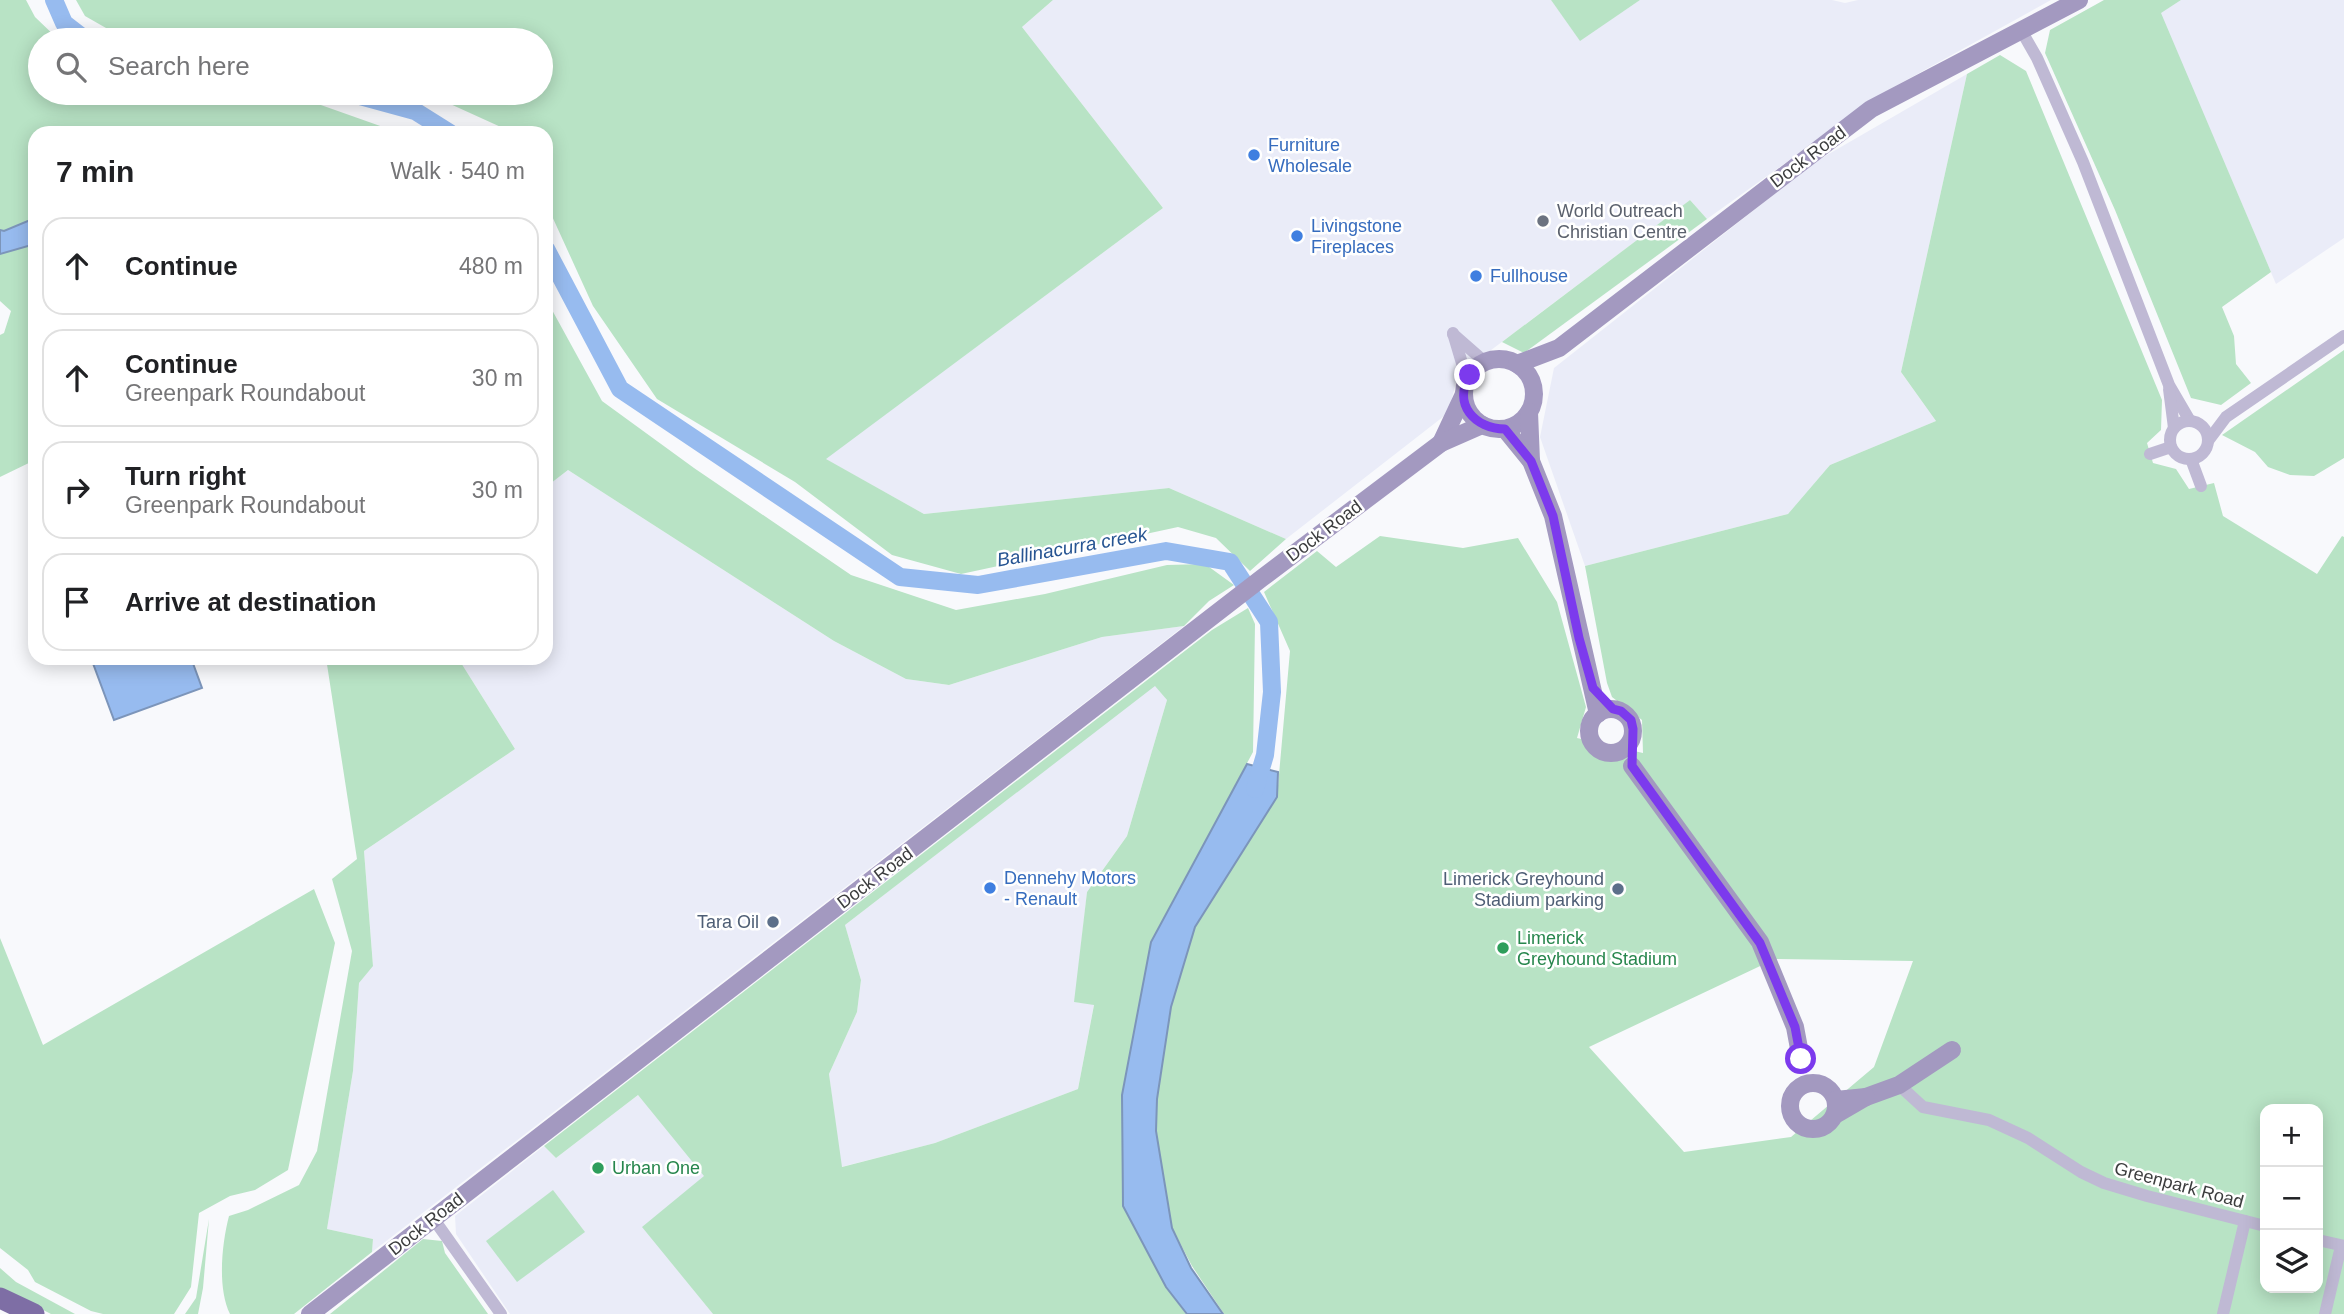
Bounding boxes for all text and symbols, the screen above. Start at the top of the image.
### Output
search box [28,28,553,105]
icon: search [52,48,90,86]
text: Search here [108,51,250,81]
street label: Dock Road [1766,122,1850,192]
place label: Furniture Wholesale [1268,135,1352,176]
marker: Furniture Wholesale [1246,147,1262,163]
text: 7 min [56,155,134,188]
text: Walk · 540 m [390,158,525,184]
place label: World Outreach Christian Centre [1557,201,1687,242]
marker: World Outreach Christian Centre [1535,213,1551,229]
place label: Livingstone Fireplaces [1311,216,1402,257]
marker: Livingstone Fireplaces [1289,228,1305,244]
icon: ahead [58,247,96,285]
text: Continue [125,251,238,281]
text: 480 m [459,253,523,279]
place label: Fullhouse [1490,266,1568,286]
marker: Fullhouse [1468,268,1484,284]
text: Continue [125,349,238,379]
icon: ahead [58,359,96,397]
route end [1454,359,1485,390]
text: 30 m [472,365,523,391]
text: Greenpark Roundabout [125,380,365,406]
text: Turn right [125,461,246,491]
icon: right [58,471,96,509]
text: 30 m [472,477,523,503]
text: Greenpark Roundabout [125,492,365,518]
street label: Dock Road [1282,496,1366,566]
water label: Ballinacurra creek [995,523,1150,571]
icon: arrive [58,583,96,621]
text: Arrive at destination [125,587,376,617]
street label: Dock Road [833,843,917,913]
place label: Dennehy Motors - Renault [1004,868,1136,909]
place label: Limerick Greyhound Stadium parking [1443,869,1604,910]
marker: Dennehy Motors - Renault [982,880,998,896]
marker: Limerick Greyhound Stadium parking [1610,881,1626,897]
place label: Tara Oil [697,912,759,932]
marker: Tara Oil [765,914,781,930]
place label: Limerick Greyhound Stadium [1517,928,1677,969]
marker: Limerick Greyhound Stadium [1495,940,1511,956]
route start [1785,1043,1816,1074]
map controls [2260,1104,2323,1293]
button: + [2260,1104,2323,1167]
place label: Urban One [612,1158,700,1178]
street label: Greenpark Road [2112,1158,2246,1212]
marker: Urban One [590,1160,606,1176]
button: − [2260,1167,2323,1230]
street label: Dock Road [385,1189,467,1259]
button: layers [2260,1230,2323,1293]

